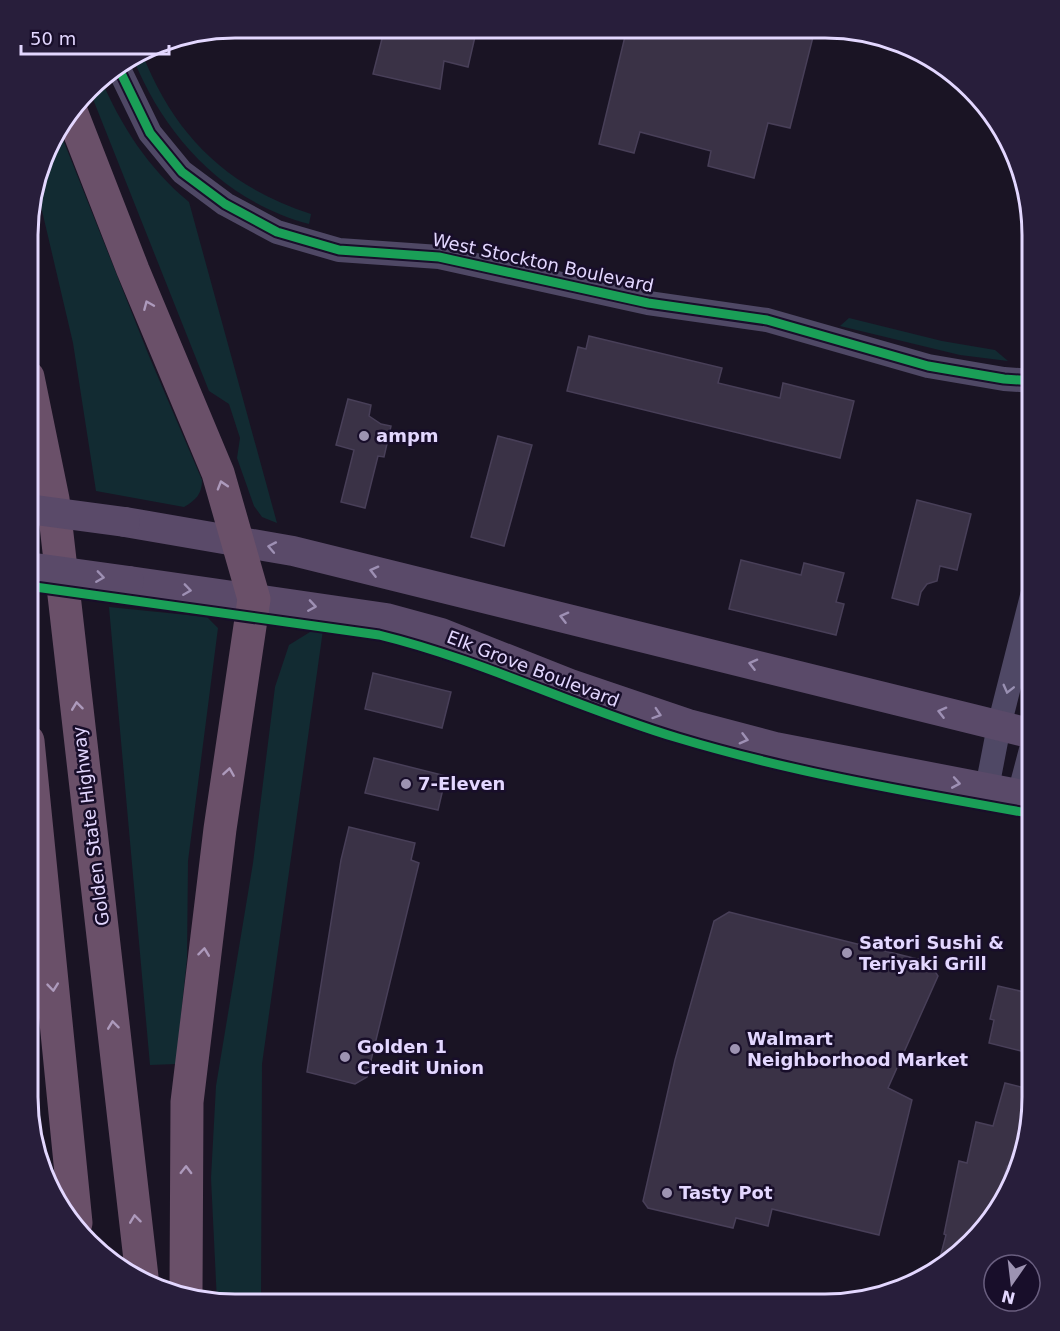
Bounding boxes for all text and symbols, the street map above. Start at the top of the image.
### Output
scale bar [21,18,170,56]
text: 50 m [30,28,76,49]
street label: West Stockton Boulevard [430,229,656,296]
one-way arrow [143,300,155,311]
place label: ampm [376,425,439,446]
marker: ampm [357,429,371,443]
one-way arrow [217,480,229,491]
one-way arrow [268,541,278,554]
one-way arrow [370,566,380,579]
one-way arrow [95,570,104,582]
one-way arrow [183,583,192,595]
one-way arrow [306,599,316,612]
one-way arrow [559,611,569,624]
street label: Elk Grove Boulevard [444,626,622,711]
one-way arrow [748,659,759,671]
one-way arrow [1003,684,1016,694]
one-way arrow [71,701,84,711]
one-way arrow [937,706,947,719]
one-way arrow [651,707,662,719]
street label: Golden State Highway [68,725,113,927]
one-way arrow [739,732,749,745]
one-way arrow [222,767,235,777]
place label: 7-Eleven [418,773,505,794]
one-way arrow [950,776,960,789]
marker: 7-Eleven [399,777,413,791]
place label: Satori Sushi & Teriyaki Grill [859,932,1004,974]
marker: Satori Sushi & Teriyaki Grill [840,946,854,960]
one-way arrow [198,947,210,957]
one-way arrow [46,983,58,992]
one-way arrow [107,1020,120,1030]
place label: Walmart Neighborhood Market [747,1028,969,1070]
place label: Golden 1 Credit Union [357,1036,484,1078]
marker: Walmart Neighborhood Market [728,1042,742,1056]
marker: Golden 1 Credit Union [338,1050,352,1064]
one-way arrow [180,1166,192,1175]
place label: Tasty Pot [679,1182,773,1203]
marker: Tasty Pot [660,1186,674,1200]
one-way arrow [129,1214,142,1223]
north arrow [982,1253,1042,1313]
text: N [1000,1286,1017,1308]

